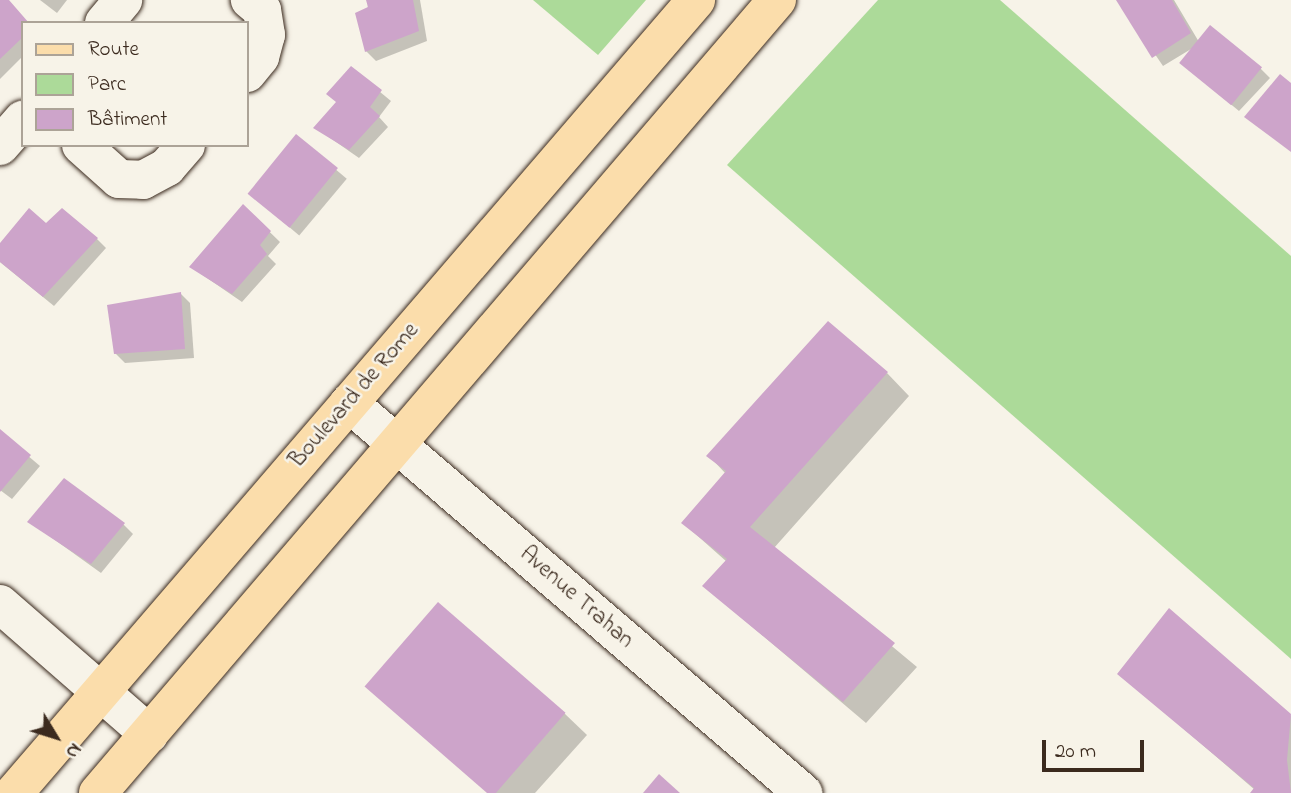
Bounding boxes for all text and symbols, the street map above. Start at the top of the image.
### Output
legend [21,21,248,147]
text: Route [88,35,139,65]
text: Parc [88,70,126,100]
text: Bâtiment [88,105,167,135]
street label: Boulevard de Rome [284,318,426,474]
street label: Avenue Trahan [513,541,639,655]
north arrow [21,702,91,772]
scale bar [1046,726,1148,770]
text: N [58,737,88,764]
text: 20 m [1055,737,1096,767]

